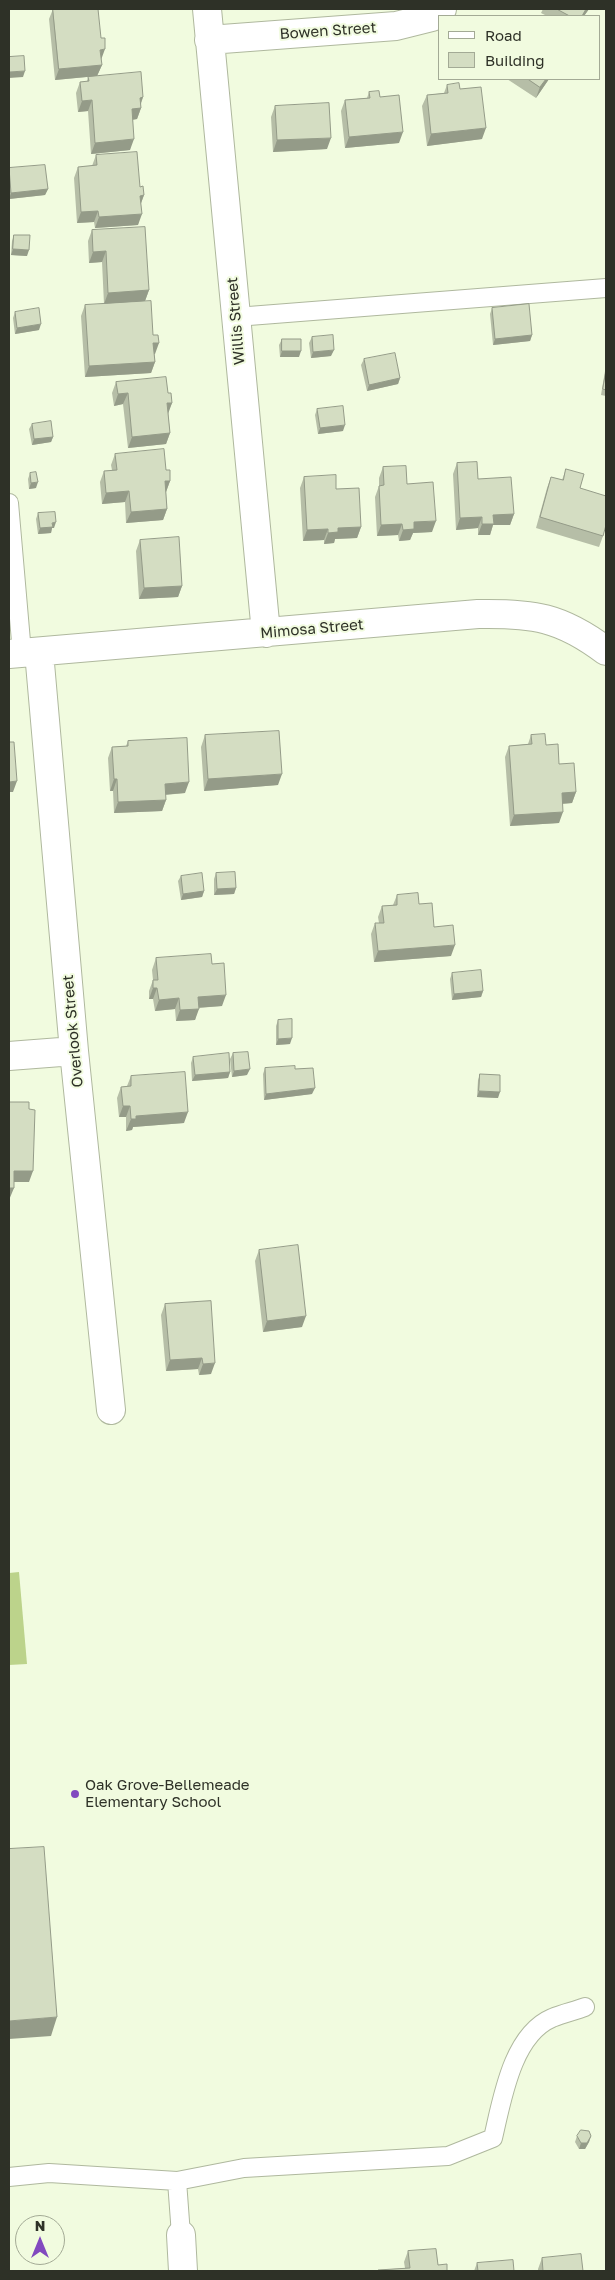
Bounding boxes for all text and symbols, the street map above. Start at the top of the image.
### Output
legend [438,15,600,80]
street label: Bowen Street [279,19,377,43]
text: Road [485,26,522,44]
text: Building [485,51,545,69]
street label: Willis Street [223,276,249,366]
street label: Mimosa Street [260,616,364,642]
street label: Overlook Street [59,974,87,1088]
place label: Oak Grove-Bellemeade Elementary School [85,1776,250,1811]
marker: Oak Grove-Bellemeade Elementary School [69,1788,81,1800]
north arrow [15,2215,65,2265]
text: N [35,2217,45,2234]

